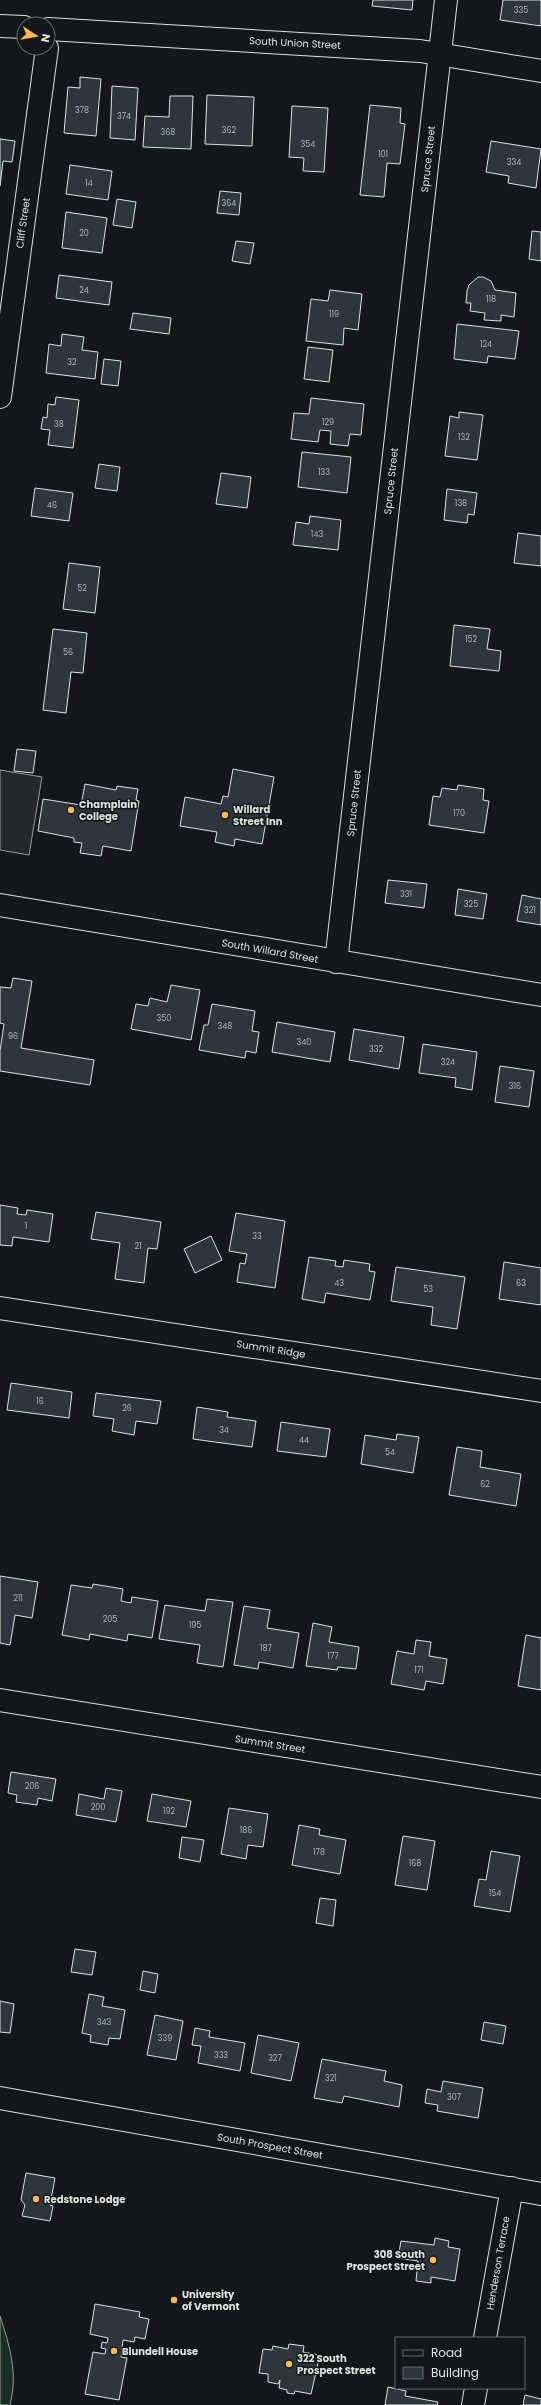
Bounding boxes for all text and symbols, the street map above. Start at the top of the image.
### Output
house number: 335 [514,5,528,16]
north arrow [16,16,56,56]
text: N [37,32,54,44]
street label: South Union Street [249,33,342,53]
house number: 378 [75,105,89,116]
house number: 374 [117,111,131,122]
house number: 362 [222,125,237,136]
street label: Spruce Street [417,125,439,193]
house number: 368 [161,127,175,138]
house number: 354 [301,139,315,150]
house number: 101 [378,149,388,160]
house number: 334 [507,157,521,168]
house number: 14 [85,178,93,189]
street label: Cliff Street [12,196,34,249]
house number: 364 [222,198,236,209]
house number: 20 [79,228,89,239]
house number: 24 [79,285,89,296]
house number: 118 [486,294,496,305]
house number: 119 [329,309,339,320]
house number: 124 [480,339,492,350]
house number: 32 [67,357,77,368]
house number: 129 [322,417,334,428]
house number: 38 [54,419,64,430]
house number: 132 [458,432,470,443]
street label: Spruce Street [380,447,402,515]
house number: 133 [318,467,330,478]
house number: 138 [455,498,467,509]
house number: 46 [47,500,57,511]
house number: 143 [311,529,323,540]
house number: 52 [77,583,87,594]
house number: 152 [465,634,477,645]
house number: 56 [63,647,73,658]
street label: Spruce Street [343,769,365,837]
place label: Champlain College [79,797,137,824]
place label: Willard Street Inn [233,802,283,829]
marker: Champlain College [66,805,76,815]
house number: 170 [453,808,465,819]
marker: Willard Street Inn [220,810,230,820]
house number: 331 [400,889,412,900]
house number: 325 [464,899,478,910]
house number: 321 [524,905,536,916]
street label: South Willard Street [221,935,320,967]
house number: 350 [157,1013,171,1024]
house number: 348 [218,1021,232,1032]
house number: 96 [8,1031,18,1042]
house number: 340 [297,1037,311,1048]
house number: 332 [369,1044,383,1055]
house number: 324 [441,1057,455,1068]
house number: 316 [509,1081,521,1092]
house number: 1 [25,1221,27,1232]
house number: 33 [252,1231,262,1242]
house number: 21 [134,1241,142,1252]
house number: 43 [334,1278,344,1289]
house number: 63 [516,1278,526,1289]
house number: 53 [423,1284,433,1295]
street label: Summit Ridge [235,1336,307,1362]
house number: 16 [36,1396,44,1407]
house number: 26 [122,1403,132,1414]
house number: 34 [219,1425,229,1436]
house number: 44 [299,1435,309,1446]
house number: 54 [385,1447,395,1458]
house number: 62 [480,1479,490,1490]
house number: 211 [13,1593,23,1604]
house number: 205 [103,1614,117,1625]
house number: 195 [189,1620,201,1631]
house number: 187 [260,1643,273,1654]
house number: 177 [327,1651,339,1662]
house number: 171 [414,1665,424,1676]
street label: Summit Street [234,1731,307,1757]
house number: 206 [25,1781,39,1792]
house number: 200 [91,1802,105,1813]
house number: 192 [163,1806,175,1817]
house number: 186 [240,1825,252,1836]
house number: 178 [313,1847,325,1858]
house number: 168 [409,1858,421,1869]
house number: 154 [489,1888,501,1899]
house number: 343 [97,2017,112,2028]
house number: 339 [158,2033,172,2044]
house number: 333 [214,2050,228,2061]
house number: 327 [268,2053,282,2064]
house number: 321 [325,2073,337,2084]
house number: 307 [447,2092,462,2103]
street label: South Prospect Street [216,2129,324,2163]
place label: Redstone Lodge [44,2192,125,2207]
marker: Redstone Lodge [31,2194,41,2204]
street label: Henderson Terrace [482,2215,514,2311]
place label: 308 South Prospect Street [346,2247,425,2274]
marker: 308 South Prospect Street [428,2255,438,2265]
place label: University of Vermont [182,2287,240,2314]
marker: University of Vermont [169,2295,179,2305]
legend [395,2337,525,2389]
place label: Blundell House [122,2344,198,2359]
text: Road [431,2344,462,2361]
marker: Blundell House [109,2346,119,2356]
place label: 322 South Prospect Street [297,2351,376,2378]
marker: 322 South Prospect Street [284,2359,294,2369]
text: Building [431,2364,479,2381]

